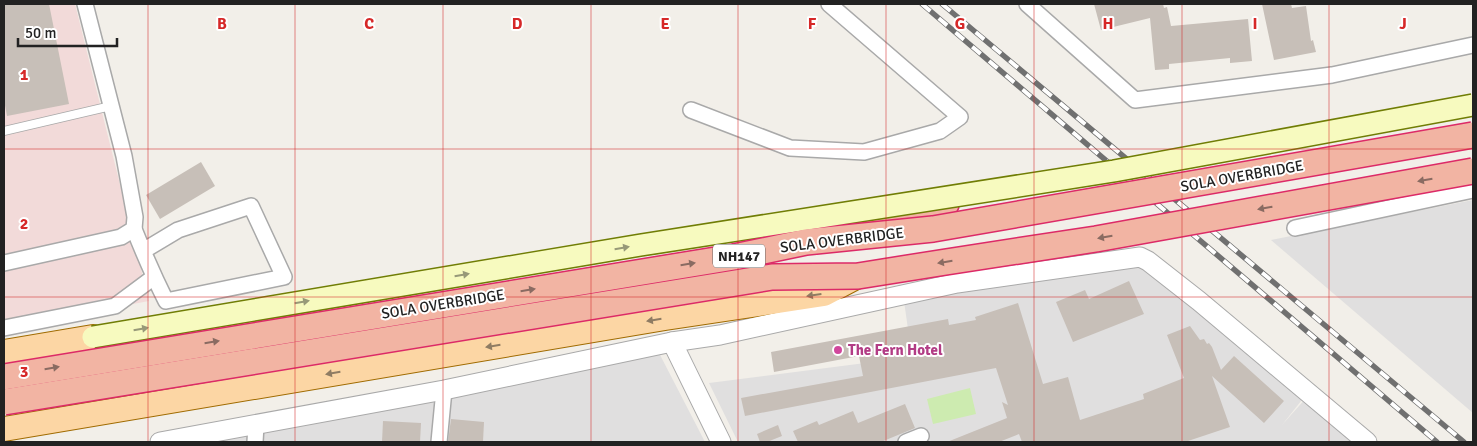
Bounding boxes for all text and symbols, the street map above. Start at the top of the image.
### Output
text: B [217,14,227,34]
text: C [364,14,374,34]
text: D [512,14,523,34]
text: E [660,14,670,34]
text: F [808,14,817,34]
text: G [955,14,965,34]
text: H [1103,14,1113,34]
text: I [1252,14,1258,34]
text: J [1399,14,1407,34]
scale bar [18,15,116,47]
text: 50 m [25,24,56,42]
text: 1 [20,65,29,85]
street label: SOLA OVERBRIDGE [1179,156,1305,196]
one-way arrow [1417,176,1433,184]
one-way arrow [1257,205,1273,213]
text: 2 [20,214,28,234]
street label: SOLA OVERBRIDGE [779,223,905,257]
one-way arrow [1097,233,1113,241]
one-way arrow [614,244,630,252]
road number: NH147 [713,245,765,268]
one-way arrow [937,259,953,267]
one-way arrow [681,260,697,268]
one-way arrow [454,271,470,279]
street label: SOLA OVERBRIDGE [380,285,506,323]
one-way arrow [520,285,536,293]
one-way arrow [806,292,822,300]
one-way arrow [294,298,310,306]
one-way arrow [645,316,661,324]
one-way arrow [134,325,150,333]
one-way arrow [205,338,221,346]
place label: The Fern Hotel [848,341,943,359]
one-way arrow [485,343,501,351]
marker: The Fern Hotel [832,344,844,356]
text: 3 [20,362,28,382]
one-way arrow [44,364,60,372]
one-way arrow [325,370,341,378]

